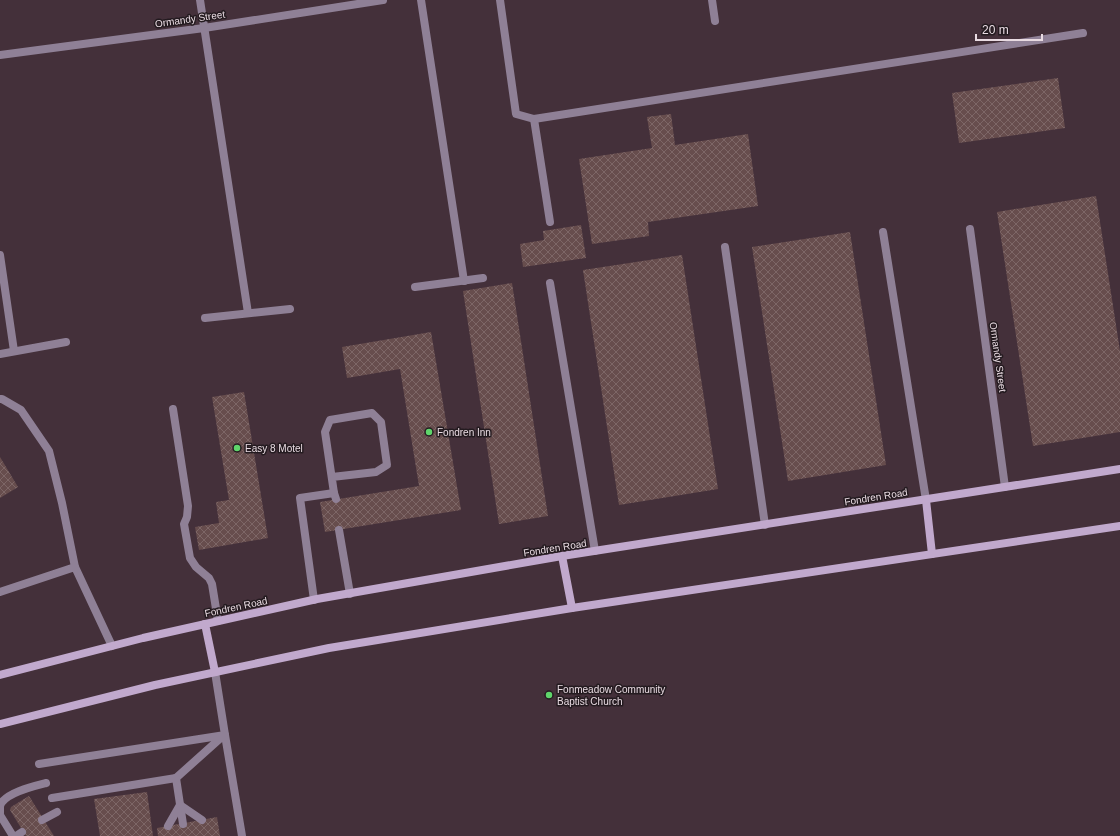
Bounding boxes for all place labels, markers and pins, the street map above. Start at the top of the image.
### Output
marker: Fondren Inn [424,427,434,437]
place label: Fondren Inn [437,427,491,438]
marker: Easy 8 Motel [232,443,242,453]
place label: Easy 8 Motel [245,443,303,454]
place label: Fonmeadow Community Baptist Church [557,684,665,707]
marker: Fonmeadow Community Baptist Church [544,690,554,700]

